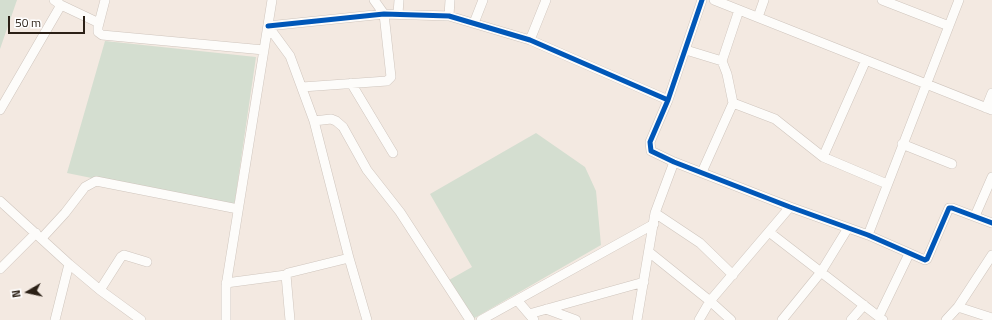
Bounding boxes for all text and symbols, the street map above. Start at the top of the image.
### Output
scale bar [10,8,87,34]
text: 50 m [15,13,41,32]
north arrow [8,272,48,312]
text: N [8,289,25,299]

